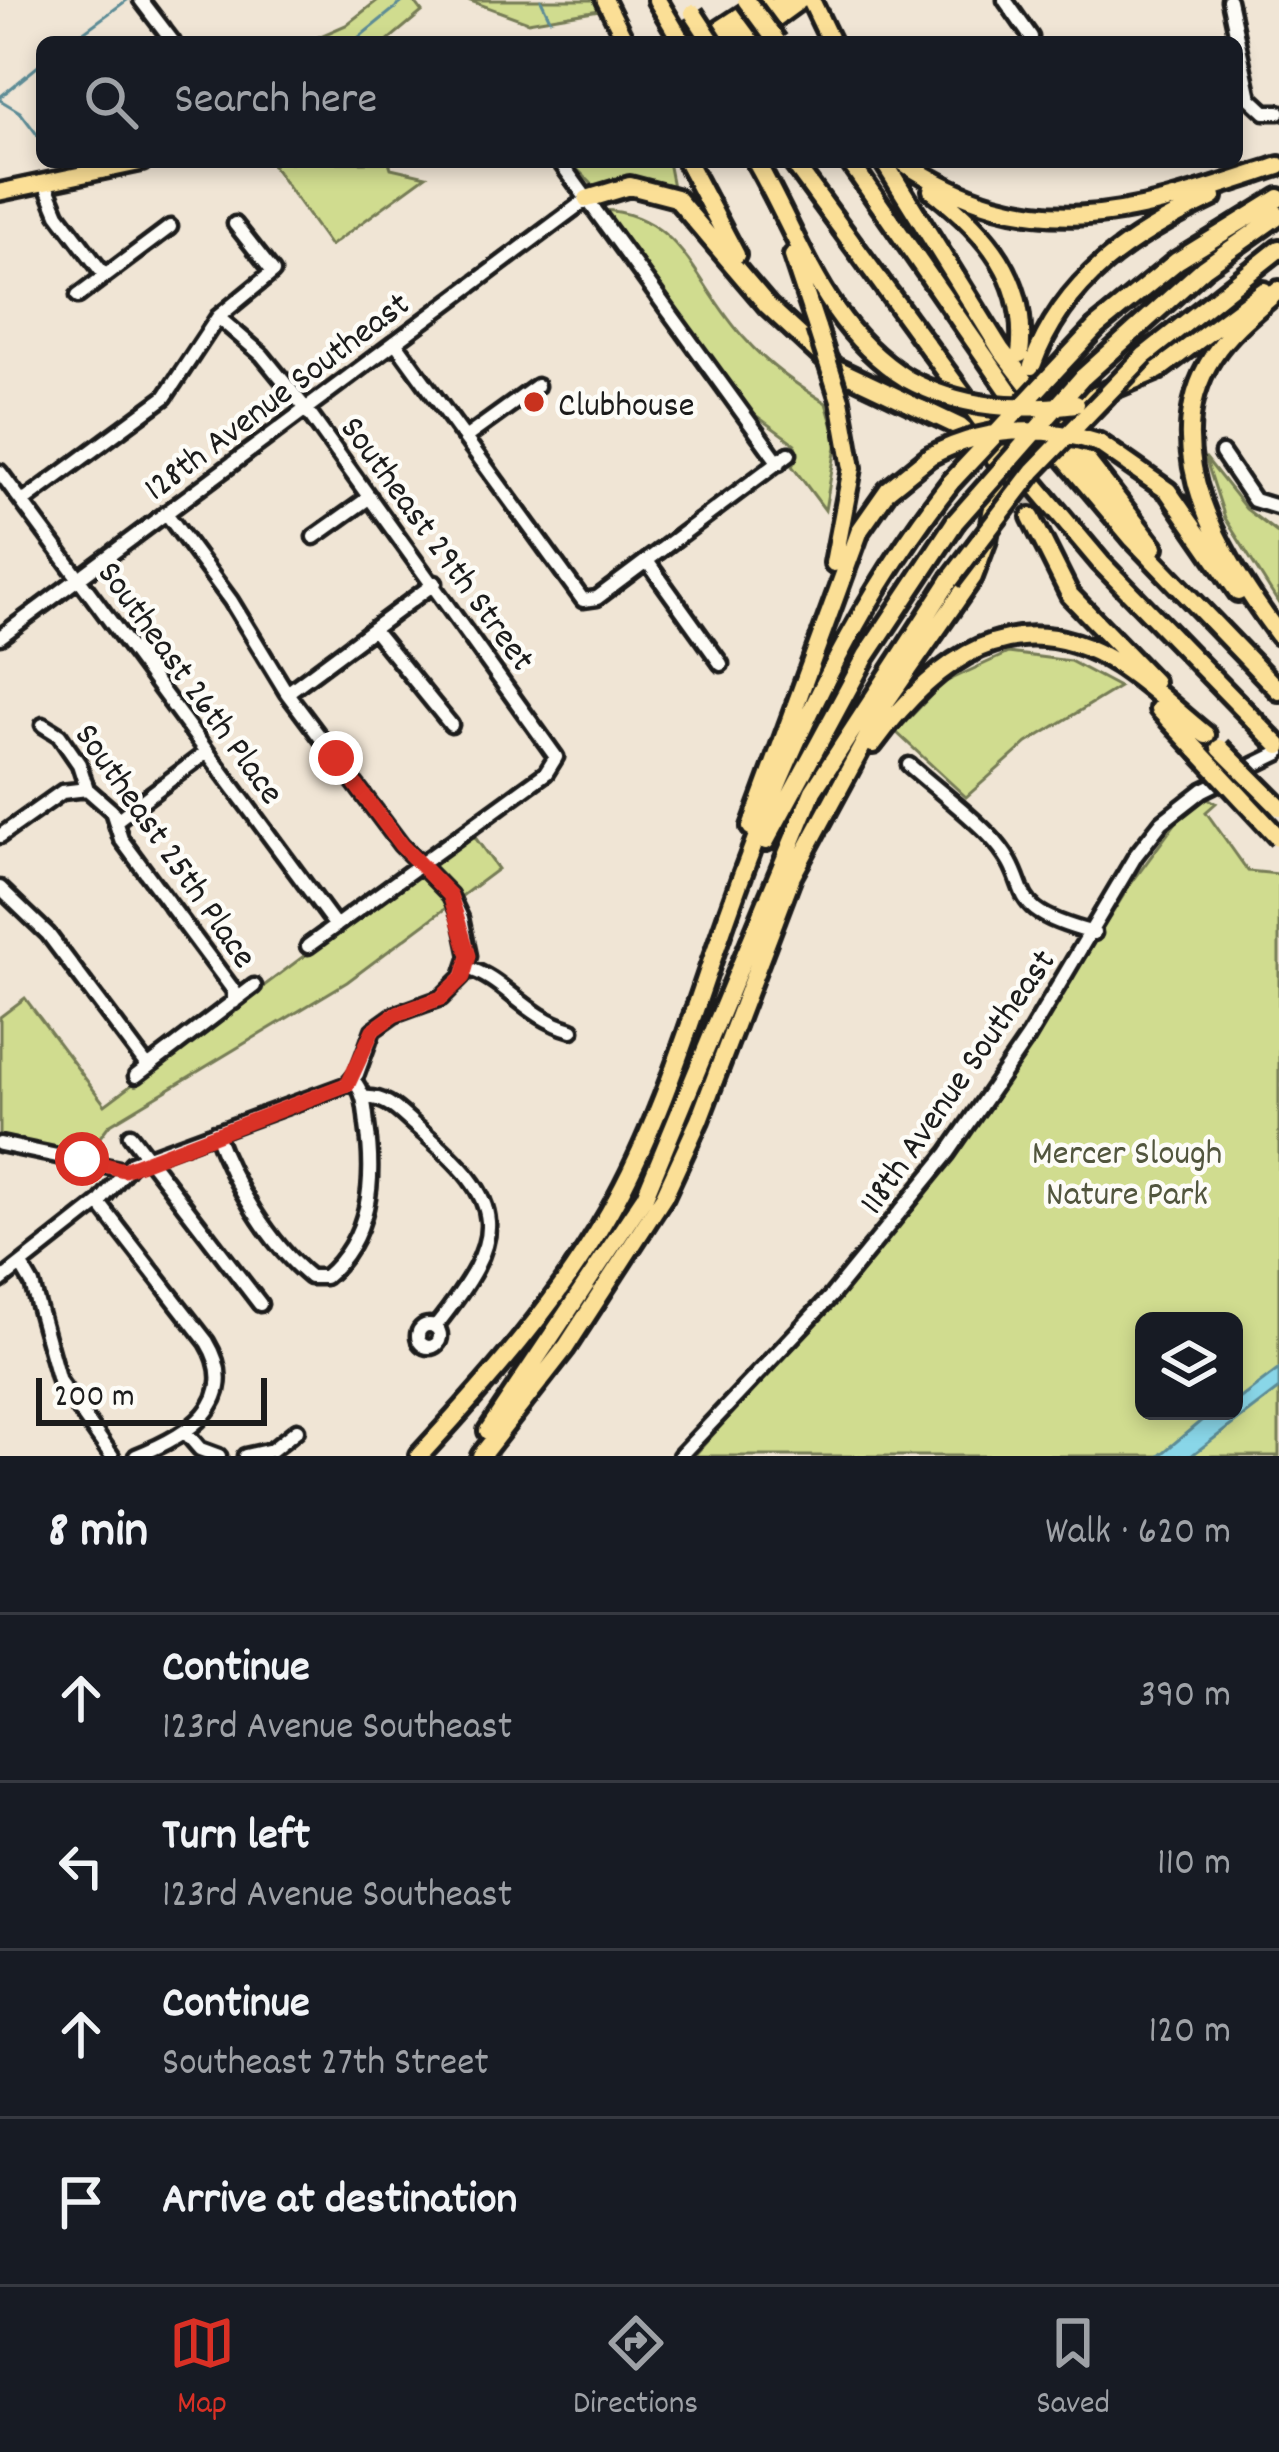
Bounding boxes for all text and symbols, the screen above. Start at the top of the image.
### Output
search box [36,36,1243,168]
icon: search [78,69,144,135]
text: Search here [174,70,377,134]
street label: 128th Avenue Southeast [135,281,423,516]
place label: Clubhouse [558,382,694,434]
marker: Clubhouse [521,389,547,415]
street label: Southeast 29th Street [325,407,546,684]
street label: Southeast 26th Place [82,552,294,817]
street label: Southeast 25th Place [59,714,267,981]
route end [309,731,363,785]
street label: 118th Avenue Southeast [849,940,1071,1227]
park label: Mercer Slough Nature Park [1032,1130,1222,1223]
route start [55,1132,109,1186]
map controls [1135,1312,1243,1420]
button: layers [1135,1312,1243,1420]
scale bar [36,1372,267,1425]
text: 200 m [54,1375,135,1422]
text: 8 min [48,1498,148,1570]
text: Walk · 620 m [1045,1507,1231,1562]
text: Continue [162,1638,310,1702]
icon: ahead [48,1665,114,1731]
text: 390 m [1139,1670,1231,1725]
text: 123rd Avenue Southeast [162,1702,512,1757]
text: Turn left [162,1806,310,1870]
icon: left [48,1833,114,1899]
text: 110 m [1157,1838,1231,1893]
text: 123rd Avenue Southeast [162,1870,512,1925]
text: Continue [162,1974,310,2038]
icon: ahead [48,2001,114,2067]
text: 120 m [1148,2006,1231,2061]
text: Southeast 27th Street [162,2038,489,2093]
icon: arrive [48,2169,114,2235]
text: Arrive at destination [162,2170,517,2234]
tab: Map [169,2310,235,2429]
tab: Directions [573,2310,698,2429]
tab: Saved [1036,2310,1110,2429]

